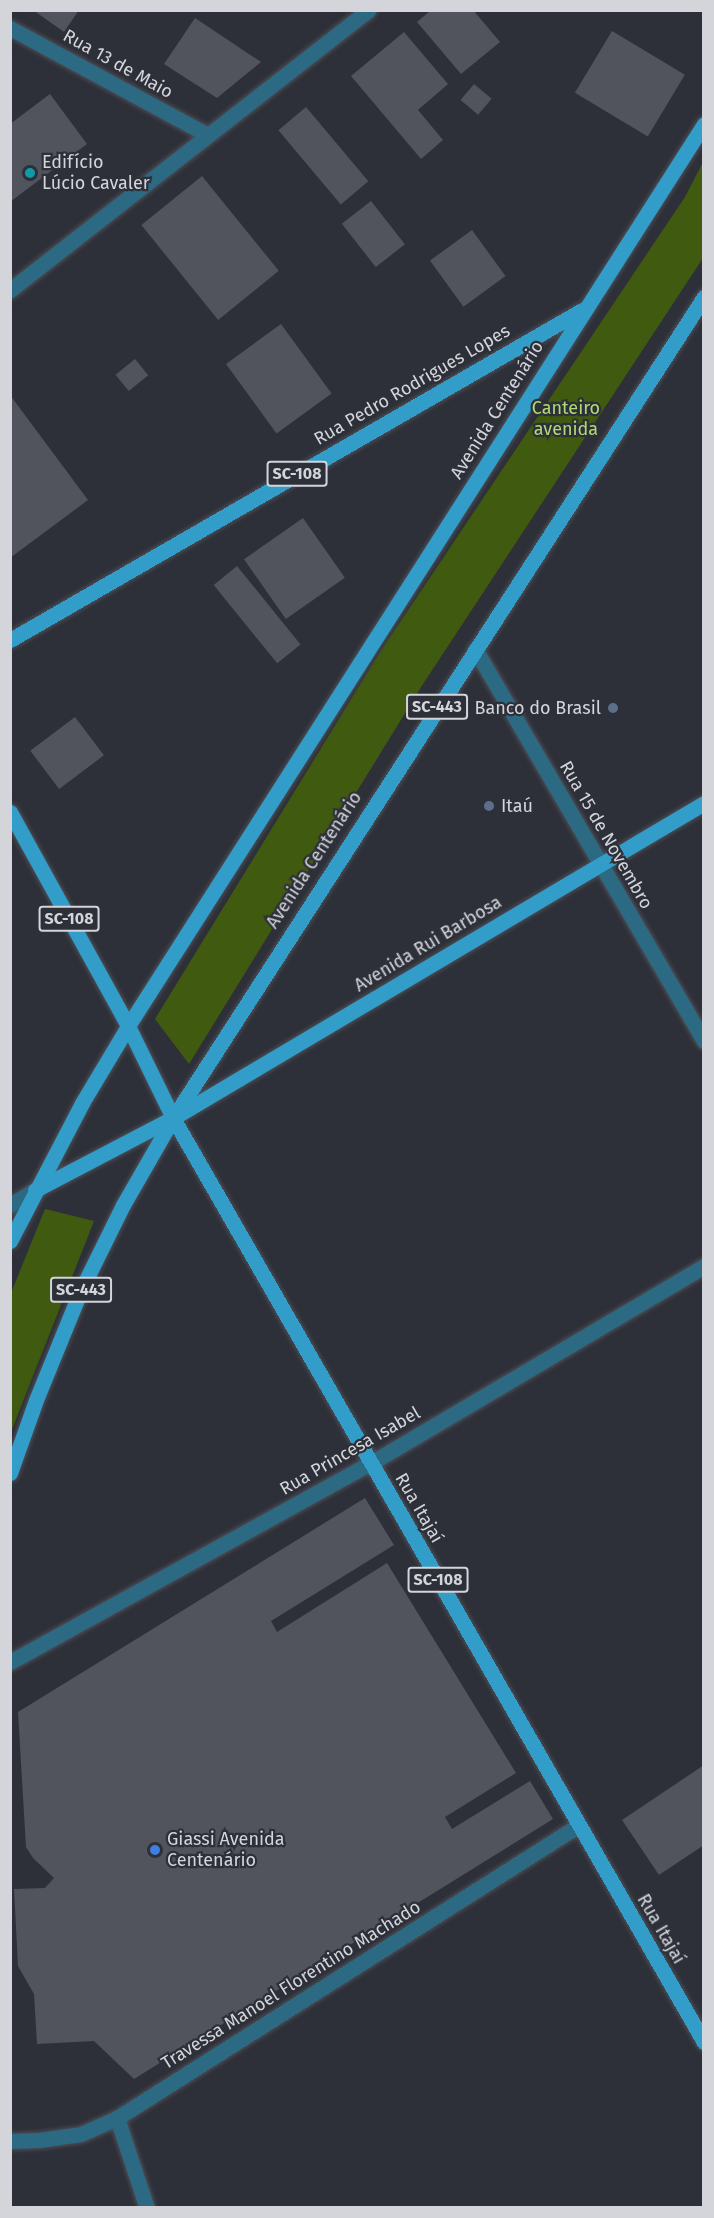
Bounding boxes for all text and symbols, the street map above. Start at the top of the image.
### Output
street label: Rua 13 de Maio [59,25,177,103]
place label: Edifício Lúcio Cavaler [42,152,150,195]
marker: Edifício Lúcio Cavaler [23,166,37,180]
street label: Rua Pedro Rodrigues Lopes [310,320,514,450]
street label: Avenida Centenário [446,337,548,483]
park label: Canteiro avenida [532,398,600,440]
road number: SC-108 [266,461,328,487]
road number: SC-443 [406,694,468,720]
place label: Banco do Brasil [475,697,601,719]
marker: Banco do Brasil [606,701,620,715]
street label: Rua 15 de Novembro [555,757,657,913]
street label: Avenida Centenário [262,788,366,932]
place label: Itaú [501,795,533,817]
marker: Itaú [482,799,496,813]
street label: Avenida Rui Barbosa [350,891,506,997]
road number: SC-108 [38,906,100,932]
road number: SC-443 [50,1277,112,1303]
street label: Rua Princesa Isabel [276,1402,424,1500]
street label: Rua Itajaí [390,1469,448,1547]
road number: SC-108 [406,1567,470,1593]
place label: Giassi Avenida Centenário [167,1829,285,1872]
marker: Giassi Avenida Centenário [148,1843,162,1857]
street label: Rua Itajaí [632,1890,690,1968]
street label: Travessa Manoel Florentino Machado [157,1896,425,2074]

